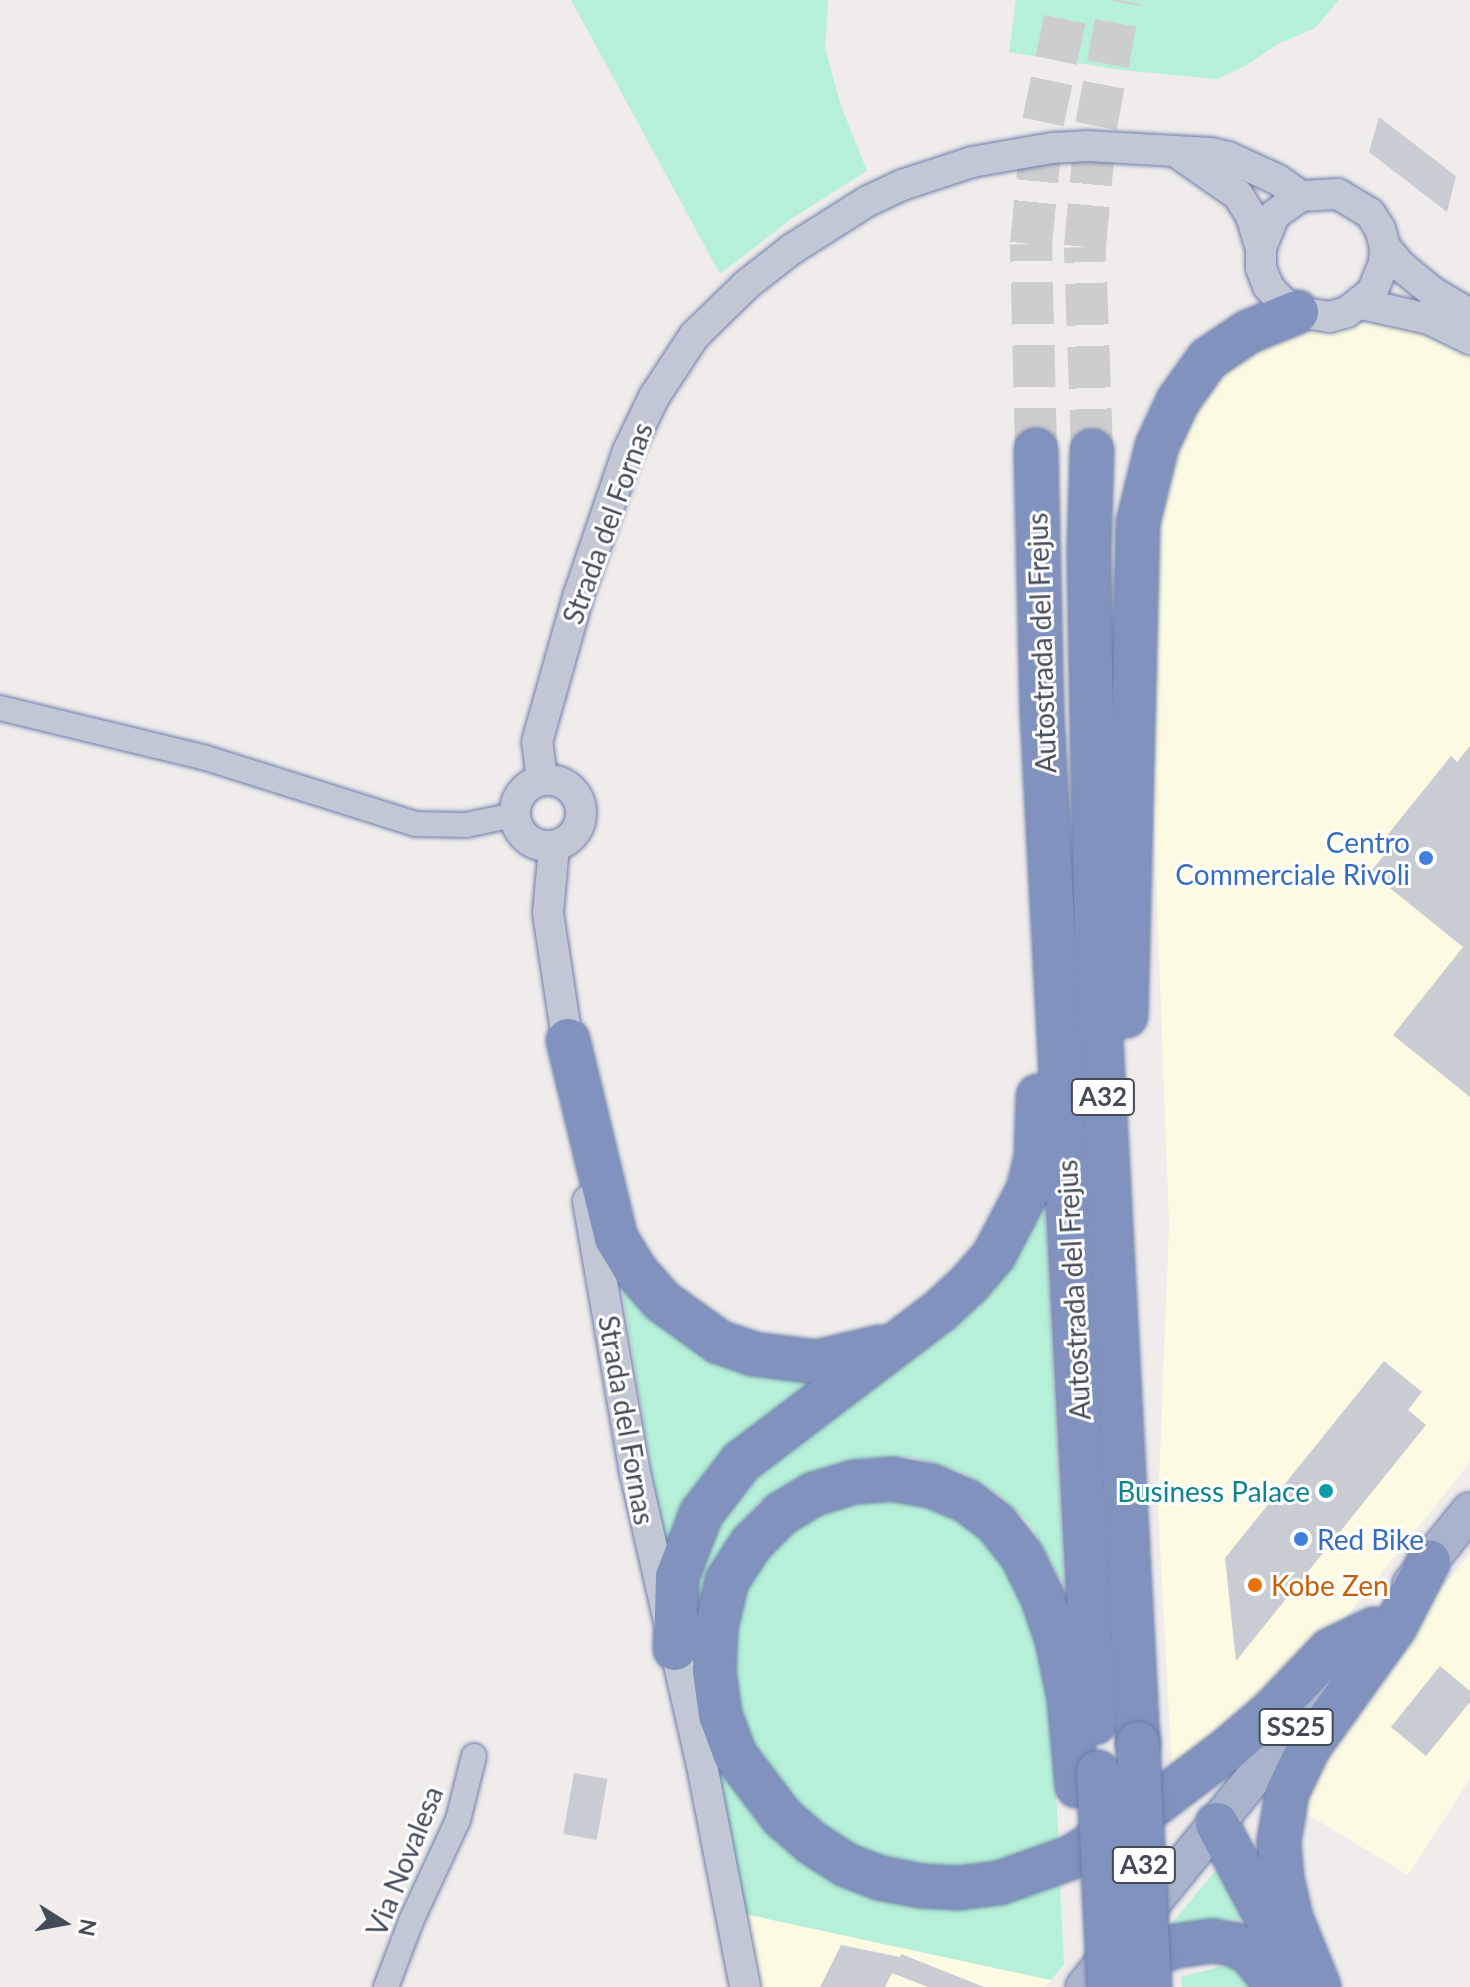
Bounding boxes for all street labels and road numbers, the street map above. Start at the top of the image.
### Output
street label: Strada del Fornas [555,418,659,628]
street label: Autostrada del Frejus [1020,512,1062,774]
road number: A32 [1069,1075,1137,1119]
street label: Autostrada del Frejus [1049,1159,1097,1421]
street label: Strada del Fornas [592,1313,662,1527]
road number: SS25 [1258,1705,1334,1749]
street label: Via Novalesa [359,1781,449,1941]
road number: A32 [1110,1843,1178,1887]

